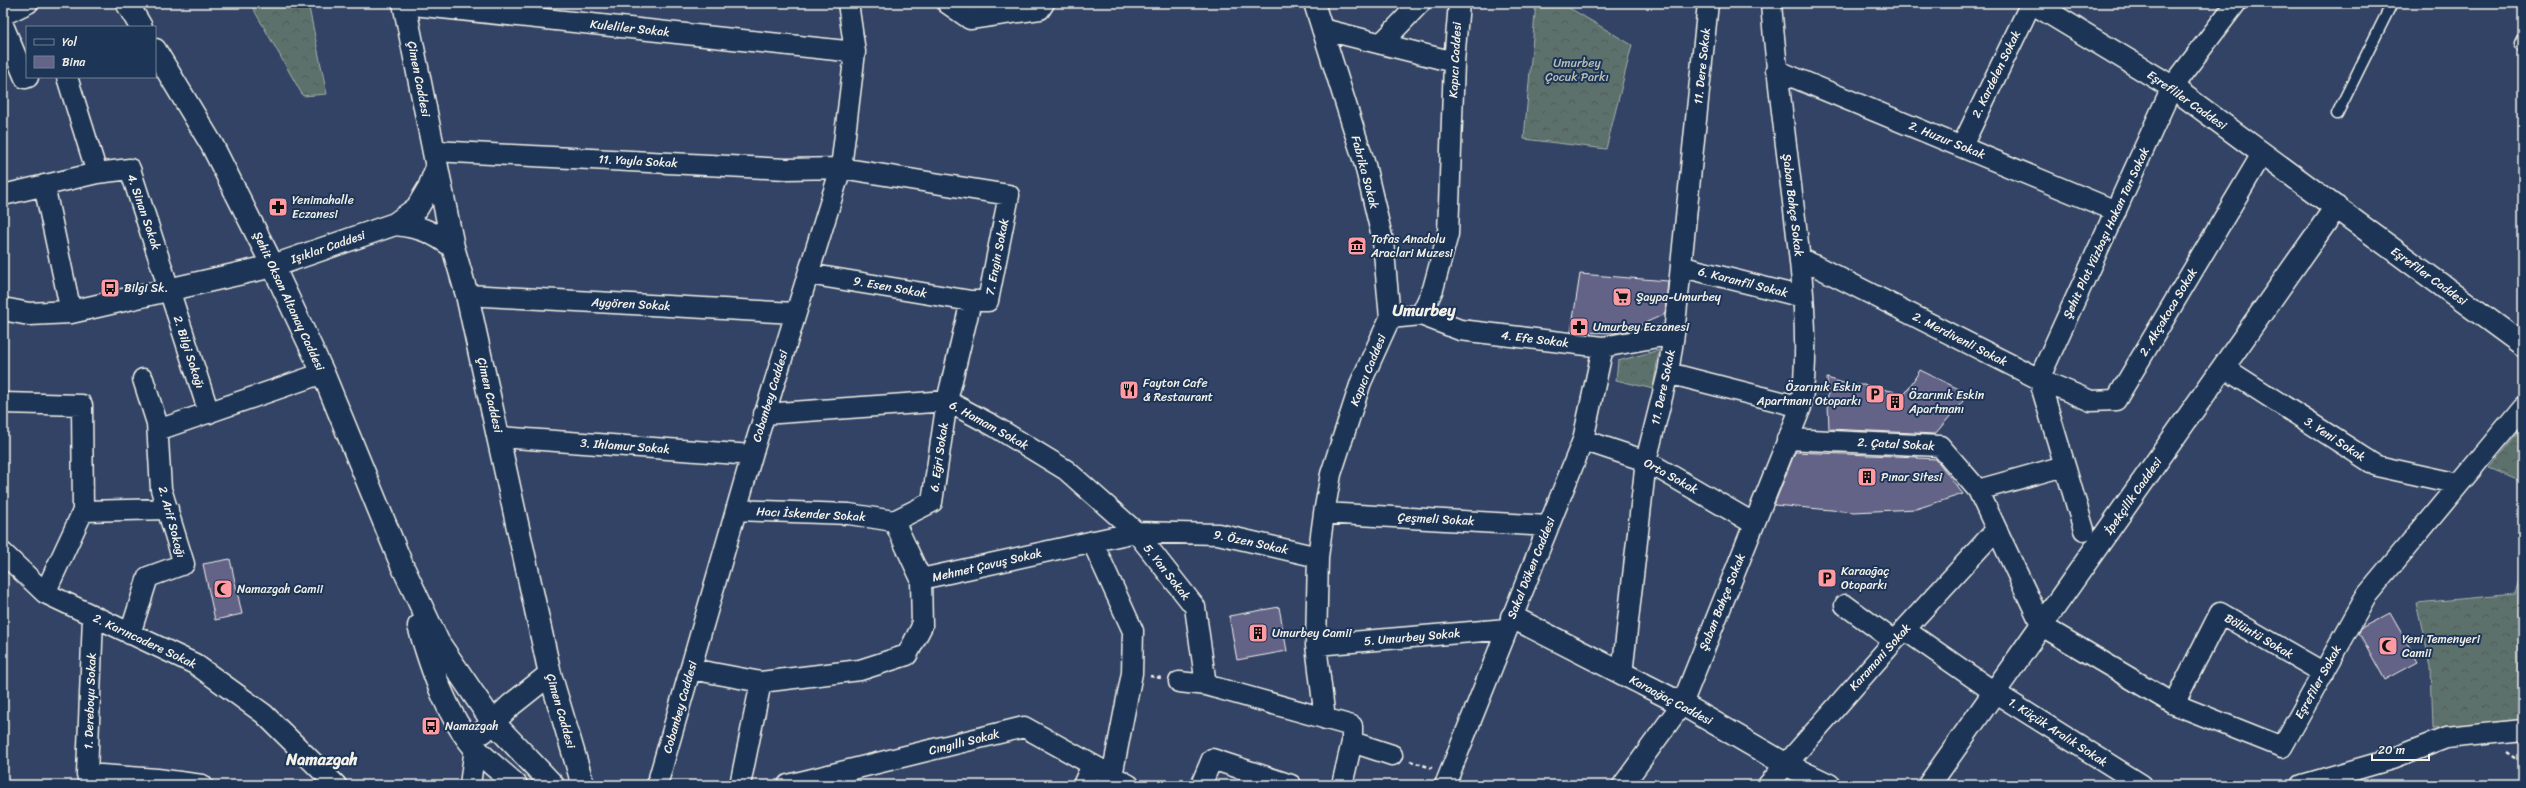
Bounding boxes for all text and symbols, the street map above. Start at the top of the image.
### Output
street label: Kuleliler Sokak [589,13,671,43]
street label: Kapıcı Caddesi [1442,21,1468,99]
legend [26,26,156,78]
street label: 2. Kardelen Sokak [1965,26,2027,122]
street label: 11. Dere Sokak [1687,27,1717,105]
text: Yol [62,31,77,53]
street label: Çimen Caddesi [401,39,437,120]
text: Bina [62,51,86,73]
park label: Umurbey Çocuk Parkı [1545,52,1609,88]
street label: Eşrefliler Caddesi [2142,64,2232,136]
street label: 2. Huzur Sokak [1905,115,1989,166]
street label: Fabrika Sokak [1345,133,1386,212]
street label: Şehit Plot Yüzbaşı Hakan Tan Sokak [2056,143,2156,323]
street label: 11. Yayla Sokak [598,148,679,174]
street label: Şaban Bahçe Sokak [1776,152,1810,258]
street label: 4. Sinan Sokak [121,171,168,254]
place label: Yenimahalle Eczanesi [292,189,354,225]
pharmacy icon: Yenimahalle Eczanesi [267,196,289,218]
street label: 7. Engin Sokak [979,216,1015,297]
street label: Işıklar Caddesi [287,224,369,270]
street label: Şehit Oksan Altanay Caddesi [247,228,331,375]
place label: Tofas Anadolu Araclari Muzesi [1370,228,1454,264]
museum icon: Tofas Anadolu Araclari Muzesi [1346,235,1368,257]
street label: Eşrefiler Caddesi [2386,241,2473,312]
street label: 6. Karanfil Sokak [1696,260,1791,304]
street label: 2. Akçakoca Sokak [2133,263,2203,360]
street label: 9. Esen Sokak [851,270,929,304]
bus stop icon: Bilgi Sk. [99,277,121,299]
place label: Bilgi Sk. [124,277,168,299]
supermarket icon: Şaypa-Umurbey [1611,286,1633,308]
place label: Şaypa-Umurbey [1636,286,1722,308]
street label: Aygören Sokak [590,291,671,317]
district label: Umurbey [1392,296,1456,325]
street label: 2. Merdivenli Sokak [1909,306,2012,373]
street label: 2. Bilgi Sokağı [167,313,211,391]
pharmacy icon: Umurbey Eczanesi [1568,316,1590,338]
place label: Umurbey Eczanesi [1593,316,1690,338]
street label: 4. Efe Sokak [1500,324,1570,354]
street label: Kapıcı Caddesi [1344,330,1393,409]
street label: Cobanbey Caddesi [746,347,795,445]
street label: 11. Dere Sokak [1644,347,1682,427]
street label: Çimen Caddesi [471,355,510,436]
place label: Fayton Cafe & Restaurant [1143,372,1213,408]
place label: Özarınık Eskin Apartmanı Otoparkı [1756,376,1862,412]
restaurant icon: Fayton Cafe & Restaurant [1118,379,1140,401]
parking icon: Özarınık Eskin Apartmanı Otoparkı [1864,383,1886,405]
place label: Özarınık Eskin Apartmanı [1908,384,1985,420]
building icon: Özarınık Eskin Apartmanı [1884,391,1906,413]
street label: 6. Hamam Sokak [945,394,1033,456]
street label: 3. Yeni Sokak [2300,411,2370,467]
street label: 6. Eğri Sokak [923,421,955,493]
street label: 2. Çatal Sokak [1857,431,1936,457]
street label: 3. Ihlamur Sokak [579,432,671,460]
street label: Orta Sokak [1640,452,1703,500]
street label: İpekçilik Caddesi [2098,452,2168,540]
building icon: Pınar Sitesi [1856,466,1878,488]
place label: Pınar Sitesi [1881,466,1943,488]
street label: 2. Arif Sokağı [152,484,192,560]
street label: Hacı İskender Sokak [756,500,867,528]
street label: Çeşmeli Sokak [1397,506,1476,532]
street label: Sakal Döken Caddesi [1501,513,1562,622]
street label: 9. Özen Sokak [1212,523,1291,561]
street label: 5. Yan Sokak [1138,539,1196,605]
street label: Mehmet Çavuş Sokak [930,542,1044,588]
street label: Şaban Bahçe Sokak [1692,549,1752,654]
place label: Karaağaç Otoparkı [1841,560,1889,596]
parking icon: Karaağaç Otoparkı [1816,567,1838,589]
mosque icon: Namazgah Camii [212,578,234,600]
place label: Namazgah Camii [237,578,324,600]
street label: 2. Karıncadere Sokak [89,607,201,675]
street label: Bölüntü Sokak [2220,607,2298,665]
street label: Karamani Sokak [1843,618,1917,696]
building icon: Umurbey Camii [1247,622,1269,644]
place label: Umurbey Camii [1272,622,1352,644]
street label: 5. Umurbey Sokak [1363,622,1461,652]
place label: Yeni Temenyeri Camii [2402,628,2481,664]
mosque icon: Yeni Temenyeri Camii [2377,635,2399,657]
street label: Eşrefiler Sokak [2288,640,2348,723]
street label: 1. Dereboyu Sokak [77,652,103,750]
street label: Cobanbey Caddesi [656,657,704,756]
street label: Karaağaç Caddesi [1625,669,1717,732]
street label: Çimen Caddesi [540,671,582,752]
street label: 1. Küçük Aralık Sokak [2004,691,2112,773]
bus stop icon: Namazgah [420,715,442,737]
place label: Namazgah [445,715,499,737]
street label: Cıngıllı Sokak [926,722,1002,761]
scale bar [2372,736,2429,762]
text: 20 m [2378,739,2405,761]
district label: Namazgah [285,745,358,774]

